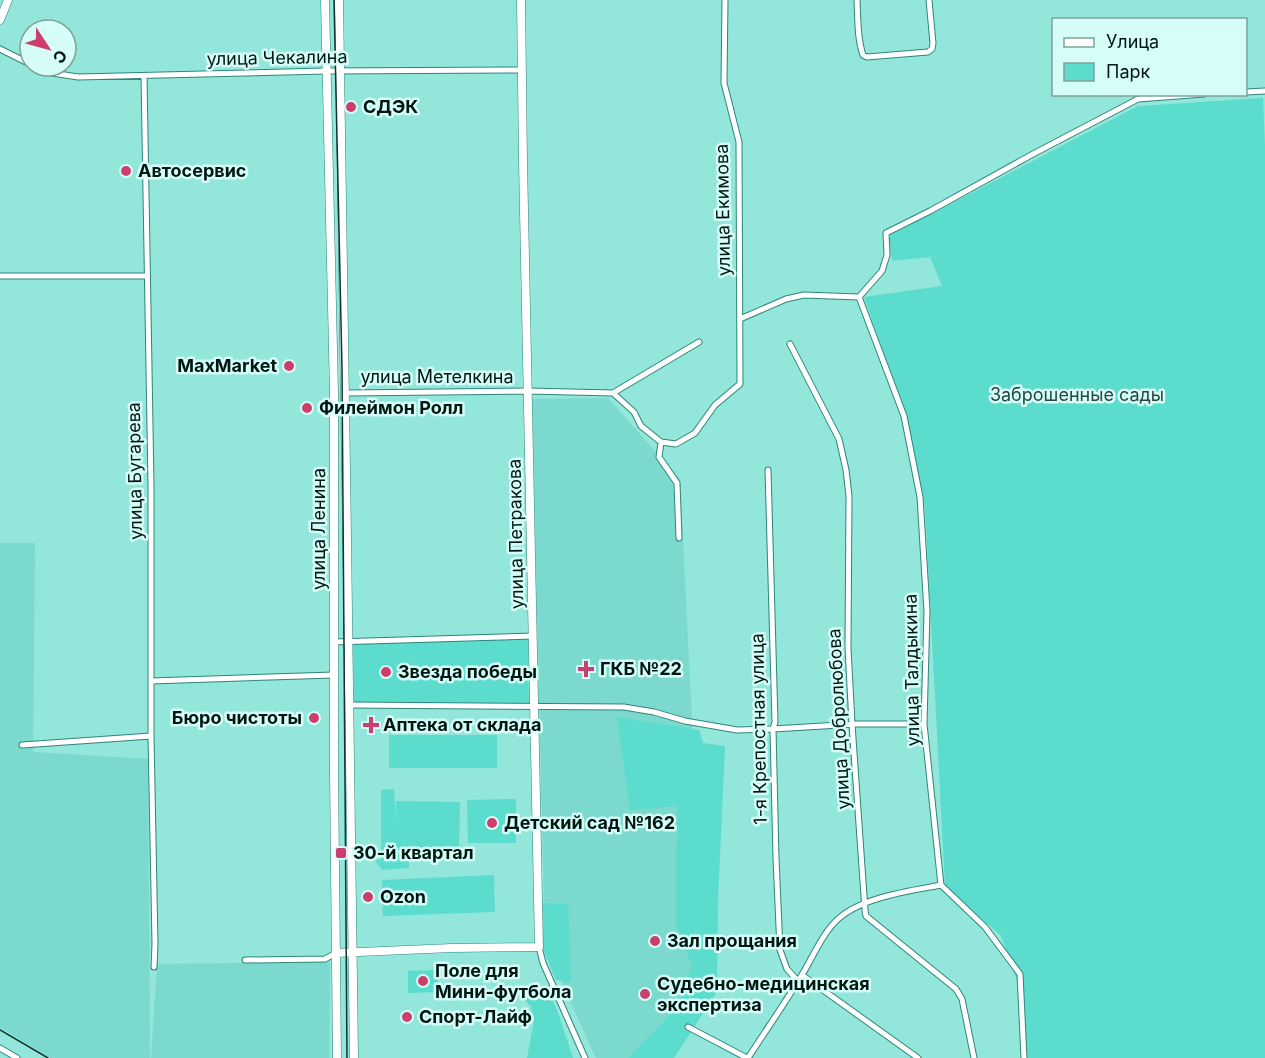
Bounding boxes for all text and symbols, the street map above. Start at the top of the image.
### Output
north arrow [18,18,78,78]
legend [1052,18,1247,96]
text: Улица [1106,31,1159,52]
text: С [48,46,72,68]
street label: улица Чекалина [206,46,348,69]
text: Парк [1106,61,1151,82]
place label: СДЭК [363,96,418,117]
marker: СДЭК [344,100,358,114]
street label: улица Екимова [711,144,734,276]
place label: Автосервис [138,160,246,181]
marker: Автосервис [119,164,133,178]
place label: MaxMarket [177,355,277,376]
marker: MaxMarket [282,359,296,373]
street label: улица Метелкина [360,366,514,387]
park label: Заброшенные сады [990,384,1164,405]
place label: Филеймон Ролл [319,397,463,418]
marker: Филеймон Ролл [300,401,314,415]
street label: улица Бугарева [123,402,146,540]
street label: улица Петракова [504,459,527,609]
street label: улица Ленина [308,468,329,590]
street label: улица Талдыкина [900,593,923,747]
street label: улица Добролюбова [823,628,854,810]
street label: 1-я Крепостная улица [746,633,771,825]
place label: ГКБ №22 [600,658,682,679]
marker: ГКБ №22 [577,660,595,678]
place label: Звезда победы [398,661,537,682]
marker: Звезда победы [379,665,393,679]
place label: Бюро чистоты [172,707,302,728]
marker: Бюро чистоты [307,711,321,725]
place label: Аптека от склада [383,714,542,735]
marker: Аптека от склада [364,718,378,732]
place label: Детский сад №162 [504,812,675,833]
marker: Детский сад №162 [485,816,499,830]
place label: 30-й квартал [353,842,474,863]
marker: 30-й квартал [334,846,348,860]
place label: Ozon [380,886,426,907]
marker: Ozon [361,890,375,904]
place label: Зал прощания [667,930,797,951]
marker: Зал прощания [648,934,662,948]
place label: Поле для Мини-футбола [435,960,571,1002]
place label: Судебно-медицинская экспертиза [657,973,870,1015]
marker: Поле для Мини-футбола [416,974,430,988]
marker: Судебно-медицинская экспертиза [638,987,652,1001]
place label: Спорт-Лайф [419,1006,532,1027]
marker: Спорт-Лайф [400,1010,414,1024]

